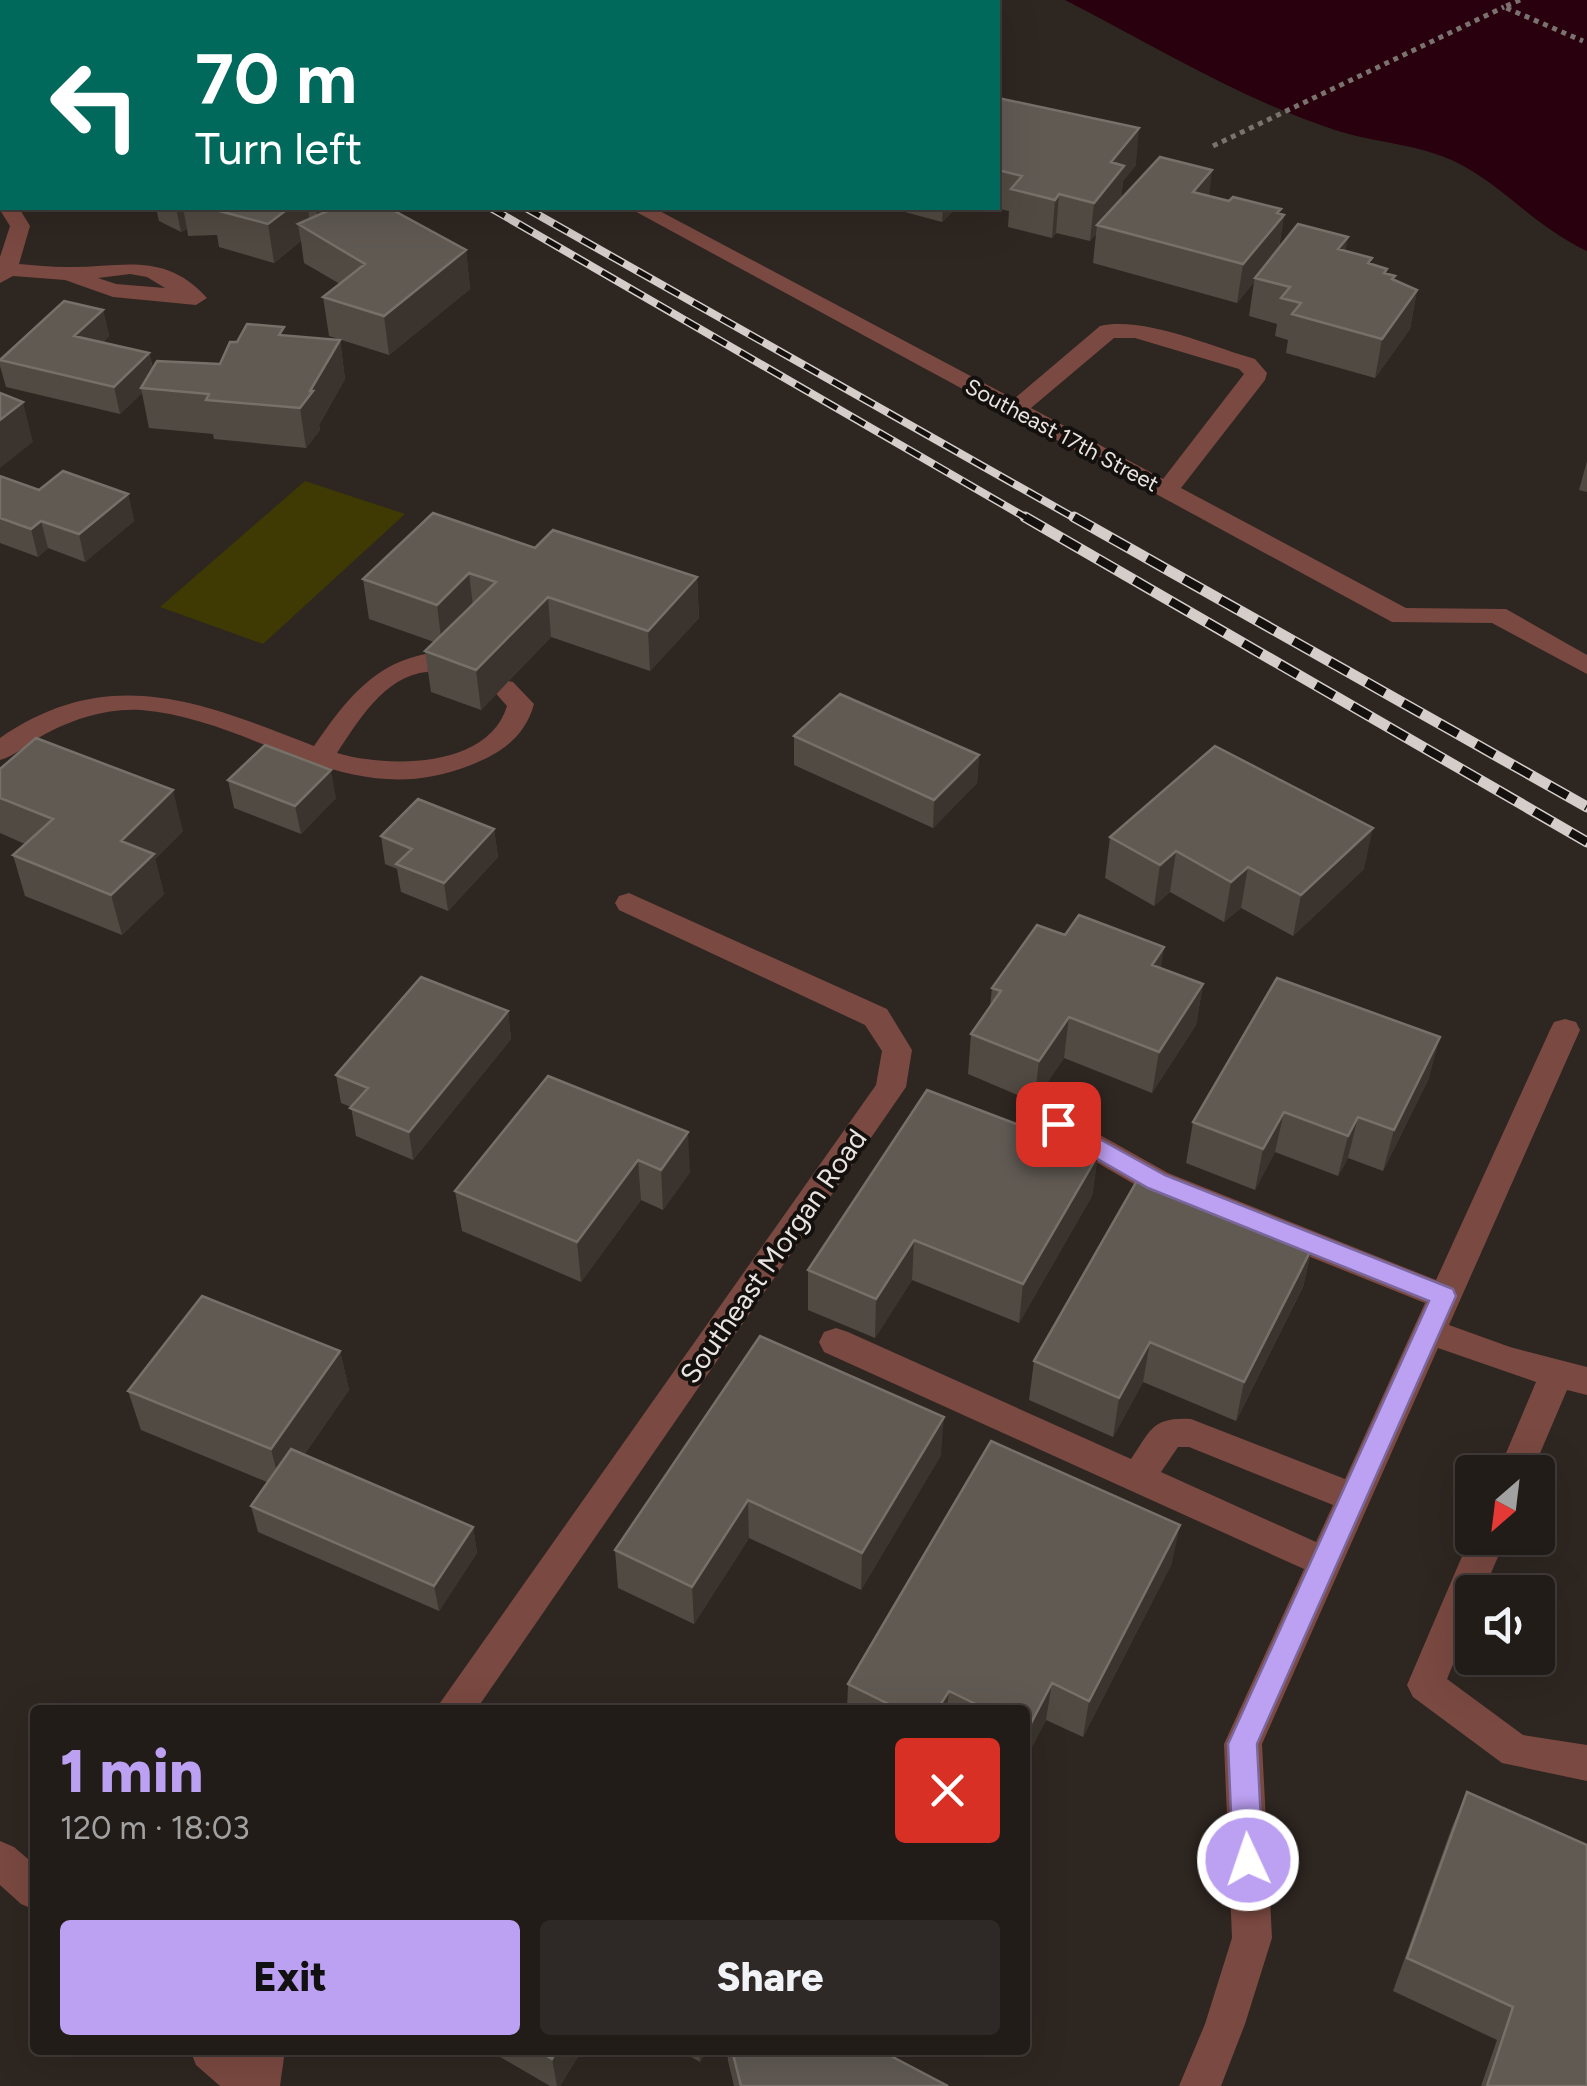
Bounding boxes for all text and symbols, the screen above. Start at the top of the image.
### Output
text: 70 m [195,36,357,121]
icon: left [30,40,160,170]
text: Turn left [195,121,362,175]
street label: Southeast 17th Street [961,373,1163,497]
pin [1016,1082,1101,1167]
icon: arrive [1031,1097,1086,1152]
street label: Southeast Morgan Road [672,1122,874,1390]
north arrow [1455,1455,1555,1555]
map controls [1455,1455,1555,1675]
button: sound [1455,1575,1555,1675]
text: 1 min [60,1735,203,1807]
button: close [895,1738,1000,1843]
position arrow [1196,1808,1300,1912]
text: 120 m · 18:03 [60,1809,250,1847]
button: Exit [60,1920,520,2035]
button: Share [540,1920,1000,2035]

